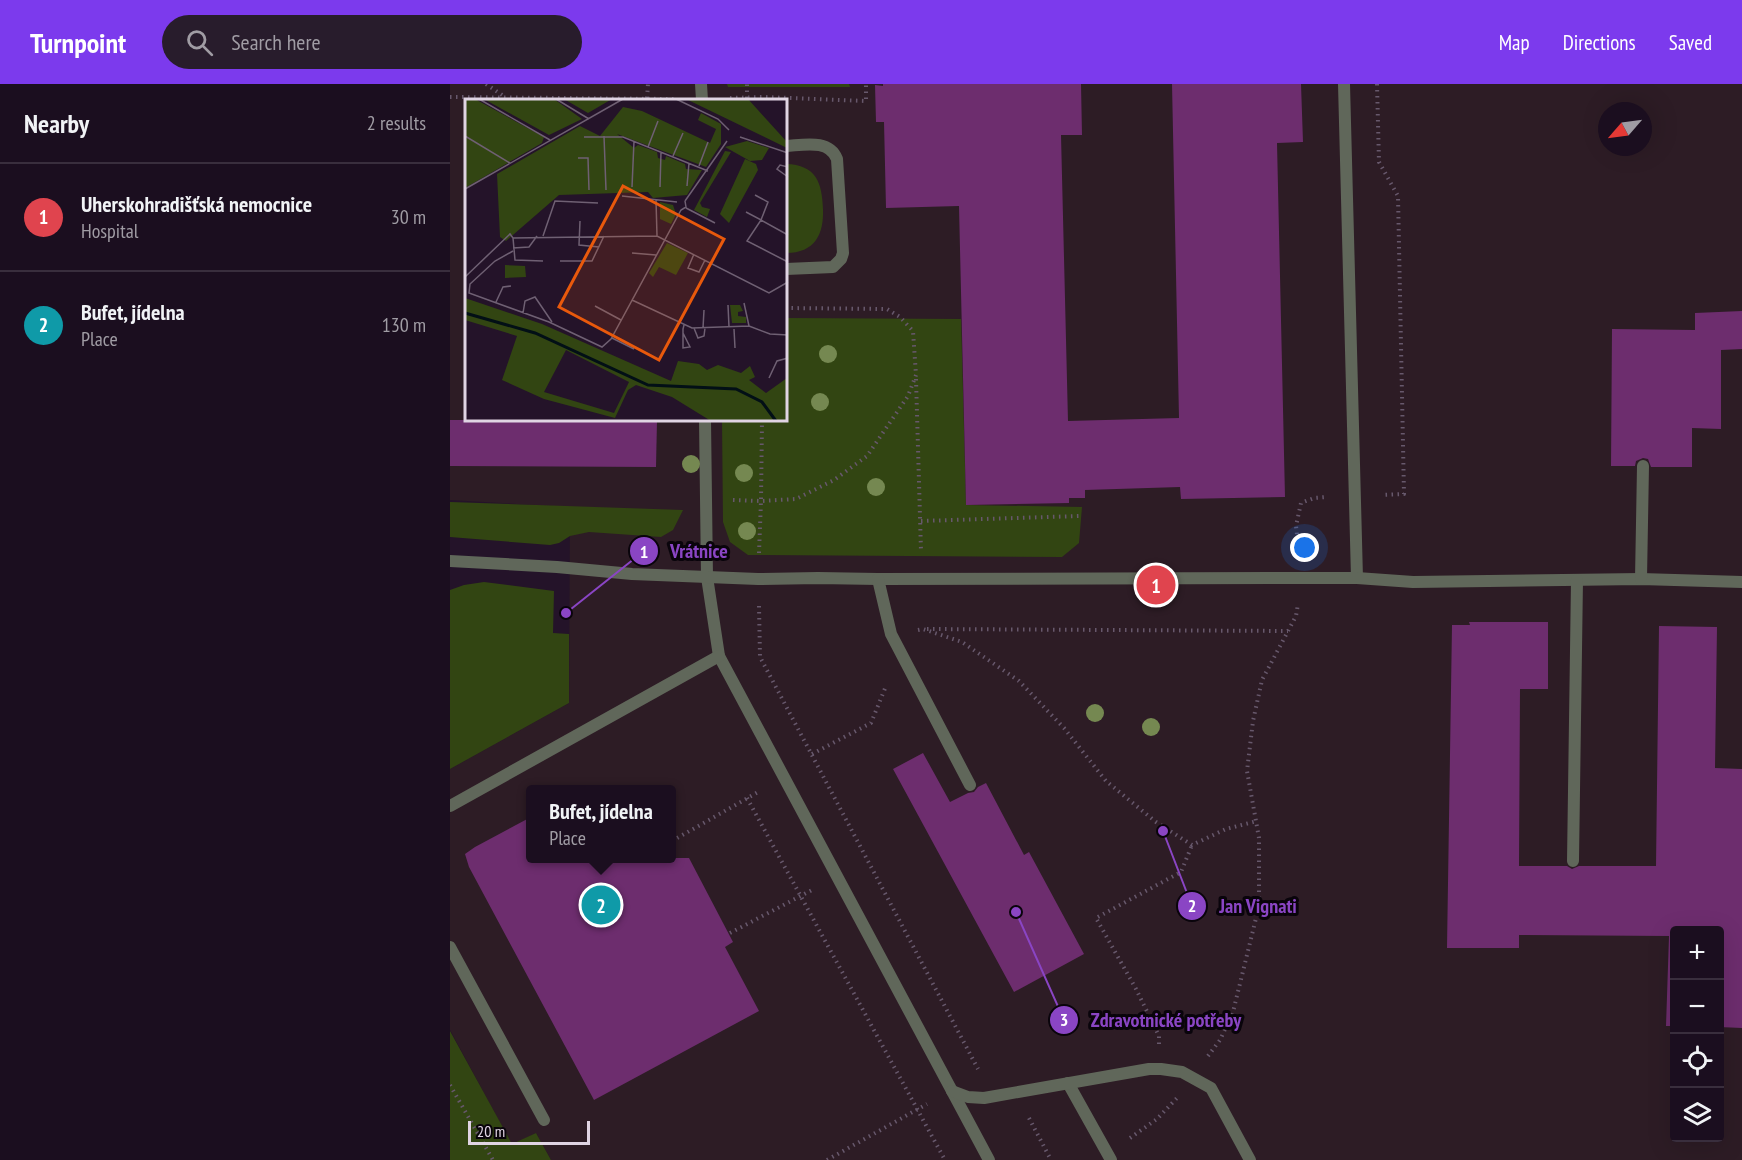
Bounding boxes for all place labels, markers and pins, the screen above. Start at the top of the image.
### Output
callout: Vrátnice [629,532,740,570]
pin: 1 [1136,562,1176,608]
pin: 2 [582,882,620,928]
callout: Jan Vignati [1177,887,1309,925]
callout: Zdravotnické potřeby [1049,1001,1253,1039]

